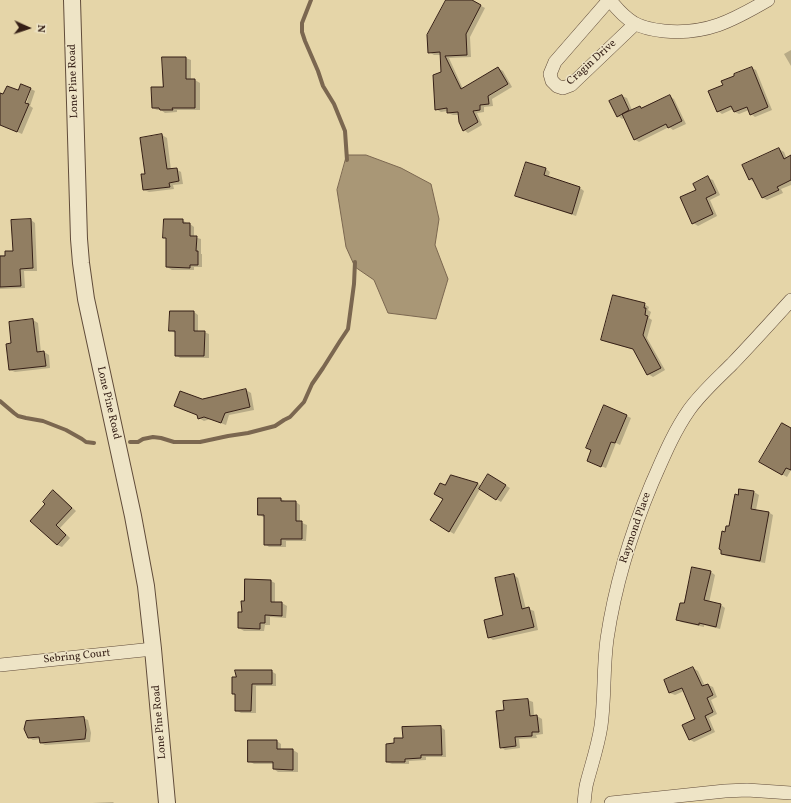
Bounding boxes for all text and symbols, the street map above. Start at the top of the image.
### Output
north arrow [8,8,48,48]
text: N [33,24,48,33]
street label: Cragin Drive [565,37,619,89]
street label: Lone Pine Road [66,44,82,118]
street label: Lone Pine Road [93,365,123,441]
street label: Raymond Place [618,491,654,565]
street label: Sebring Court [43,647,111,667]
street label: Lone Pine Road [150,684,170,760]

